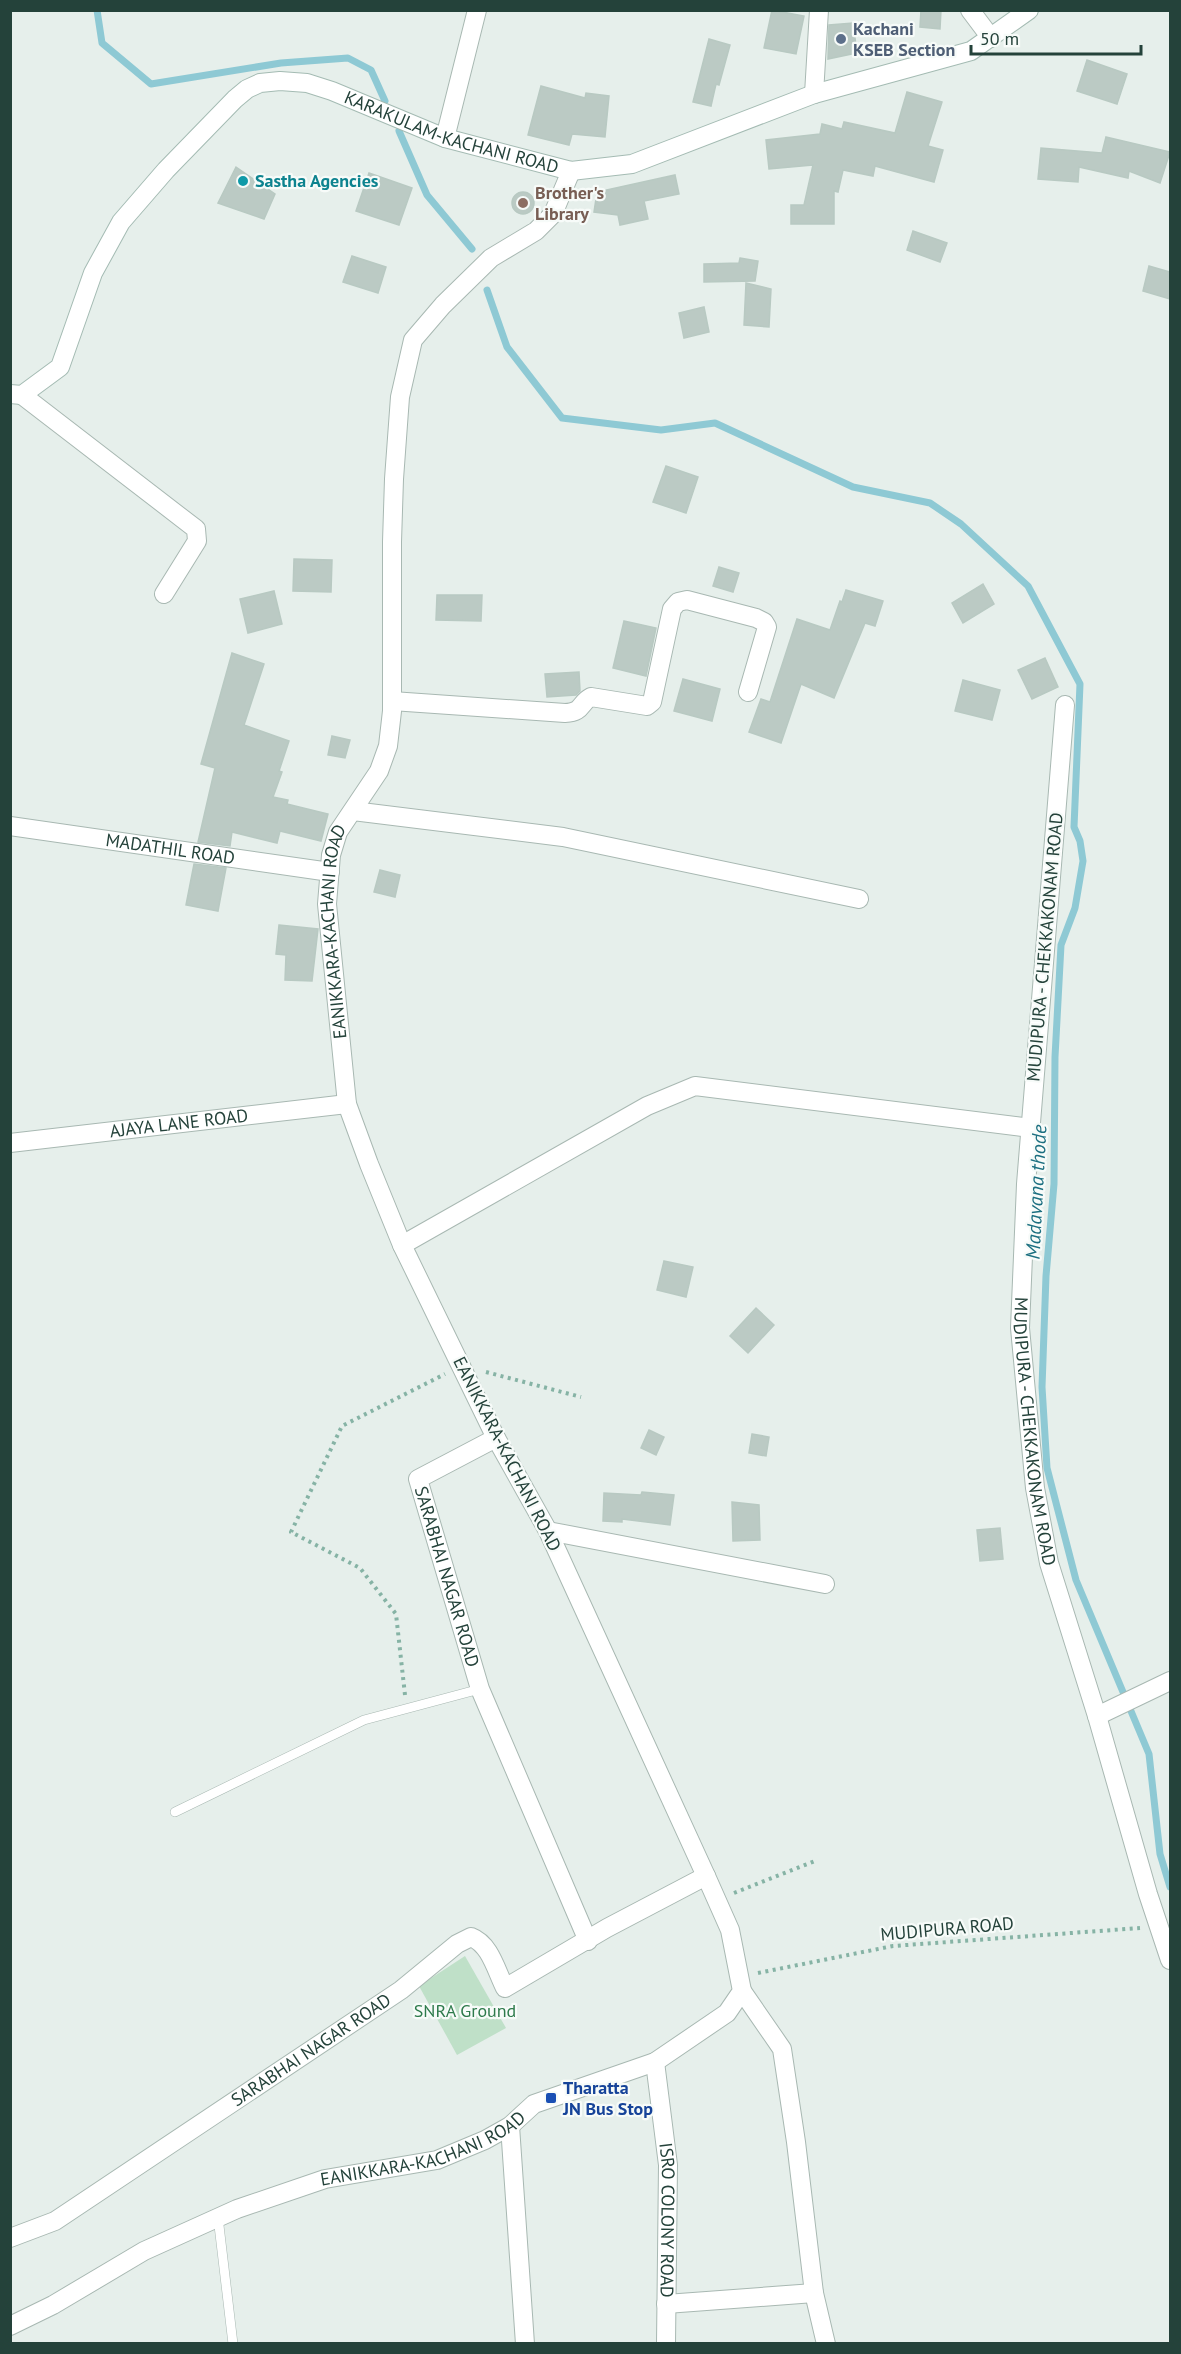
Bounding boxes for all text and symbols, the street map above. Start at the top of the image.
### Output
place label: Kachani KSEB Section [853,17,955,61]
scale bar [971,18,1140,56]
text: 50 m [980,27,1019,50]
marker: Kachani KSEB Section [834,32,848,46]
street label: KARAKULAM-KACHANI ROAD [341,85,561,178]
place label: Sastha Agencies [255,169,379,192]
marker: Sastha Agencies [236,174,250,188]
place label: Brother's Library [535,181,604,225]
marker: Brother's Library [516,196,530,210]
street label: MUDIPURA - CHEKKAKONAM ROAD [1021,811,1068,1083]
street label: EANIKKARA-KACHANI ROAD [315,819,351,1040]
street label: MADATHIL ROAD [104,828,237,869]
street label: AJAYA LANE ROAD [108,1104,249,1142]
water label: Madavana thode [1019,1123,1053,1260]
street label: MUDIPURA - CHEKKAKONAM ROAD [1009,1297,1061,1567]
street label: EANIKKARA-KACHANI ROAD [448,1352,567,1555]
street label: SARABHAI NAGAR ROAD [410,1483,485,1670]
street label: MUDIPURA ROAD [879,1911,1015,1946]
street label: SARABHAI NAGAR ROAD [226,1988,395,2111]
park label: SNRA Ground [414,1999,516,2022]
place label: Tharatta JN Bus Stop [562,2076,653,2120]
marker: Tharatta JN Bus Stop [544,2091,558,2105]
street label: EANIKKARA-KACHANI ROAD [318,2106,530,2191]
street label: ISRO COLONY ROAD [654,2141,680,2298]

